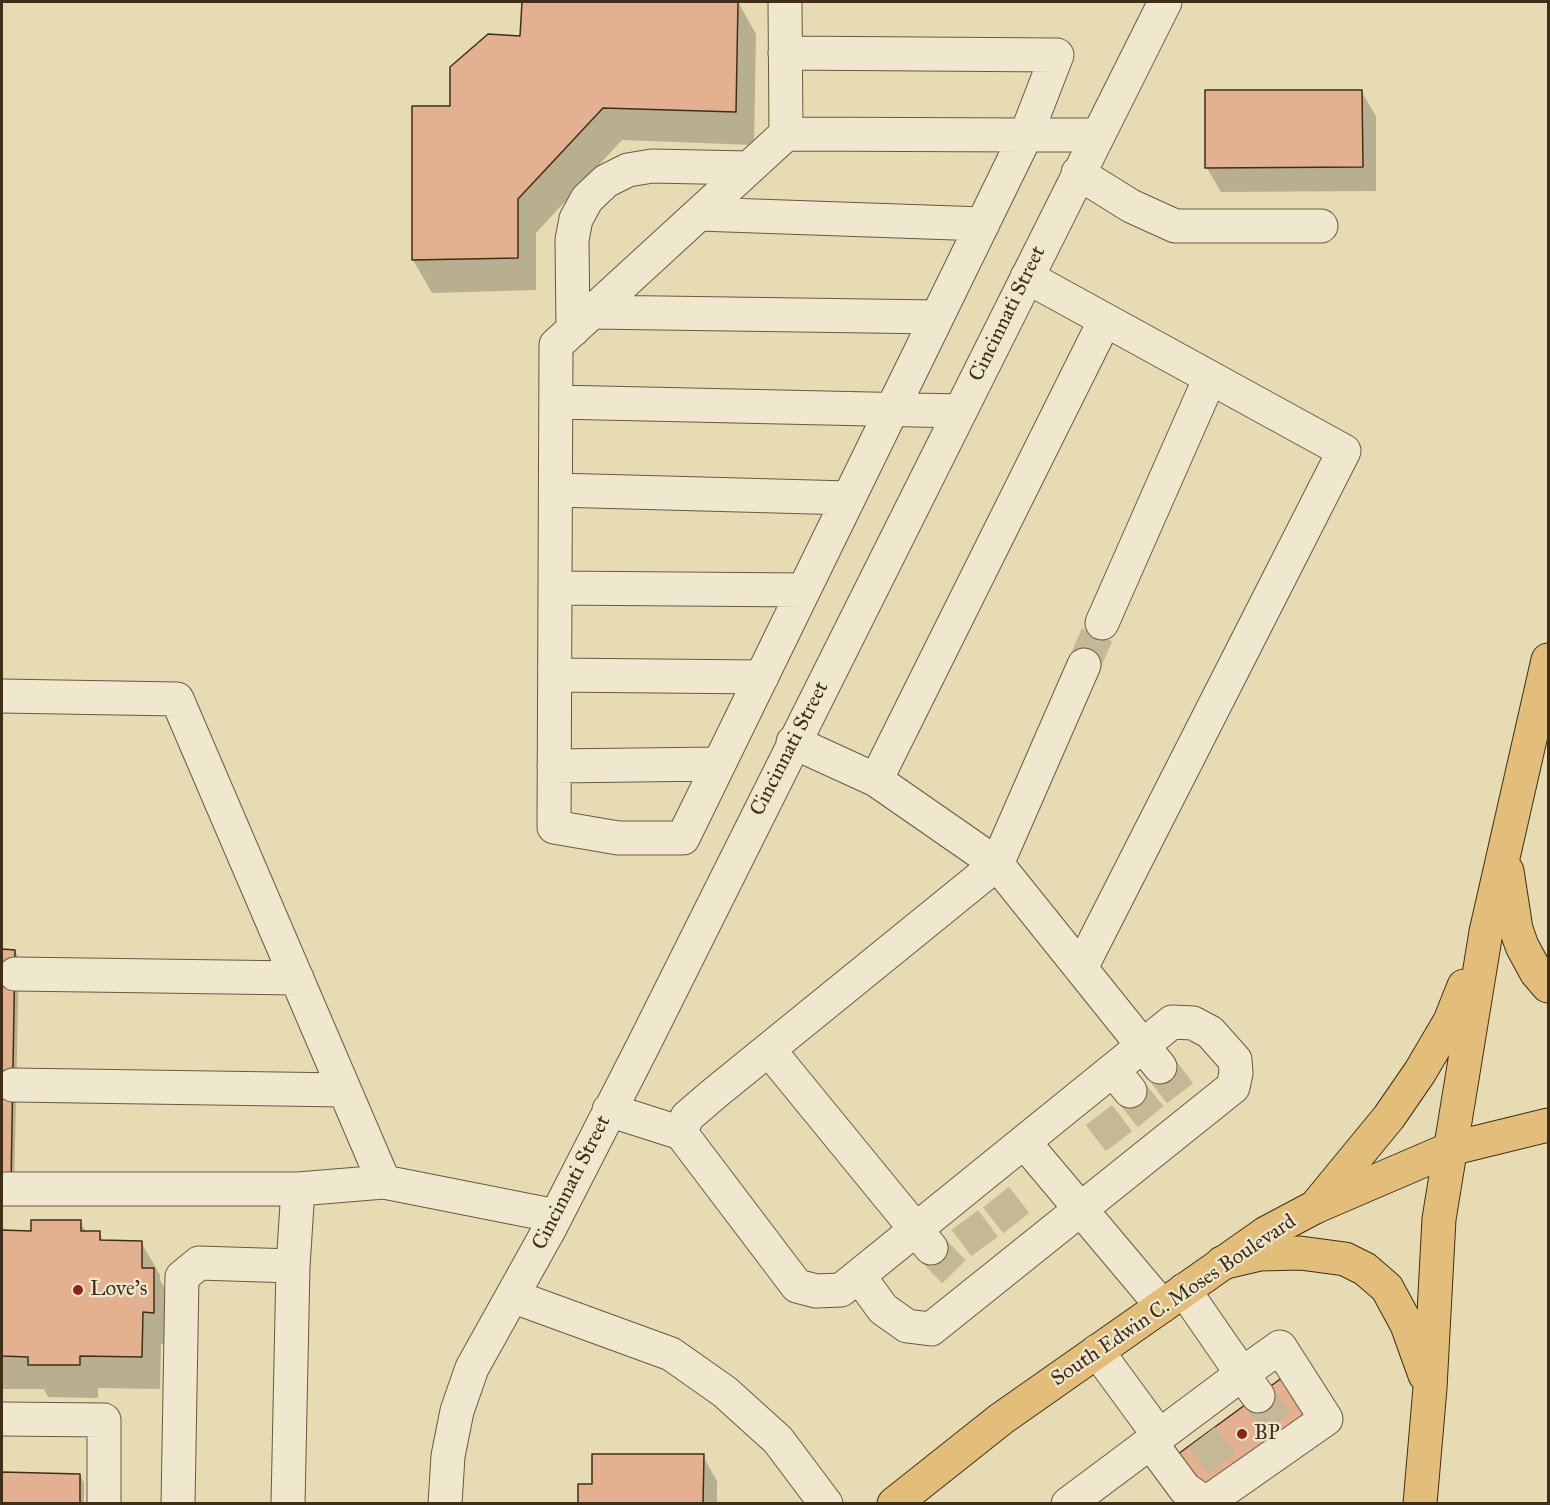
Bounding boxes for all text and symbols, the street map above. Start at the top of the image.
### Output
street label: Cincinnati Street [964,242,1052,386]
street label: Cincinnati Street [745,678,835,820]
street label: Cincinnati Street [527,1112,617,1254]
street label: South Edwin C. Moses Boulevard [1047,1210,1301,1392]
place label: Love's [90,1277,147,1303]
marker: Love's [71,1283,85,1297]
place label: BP [1254,1421,1280,1447]
marker: BP [1235,1427,1249,1441]

